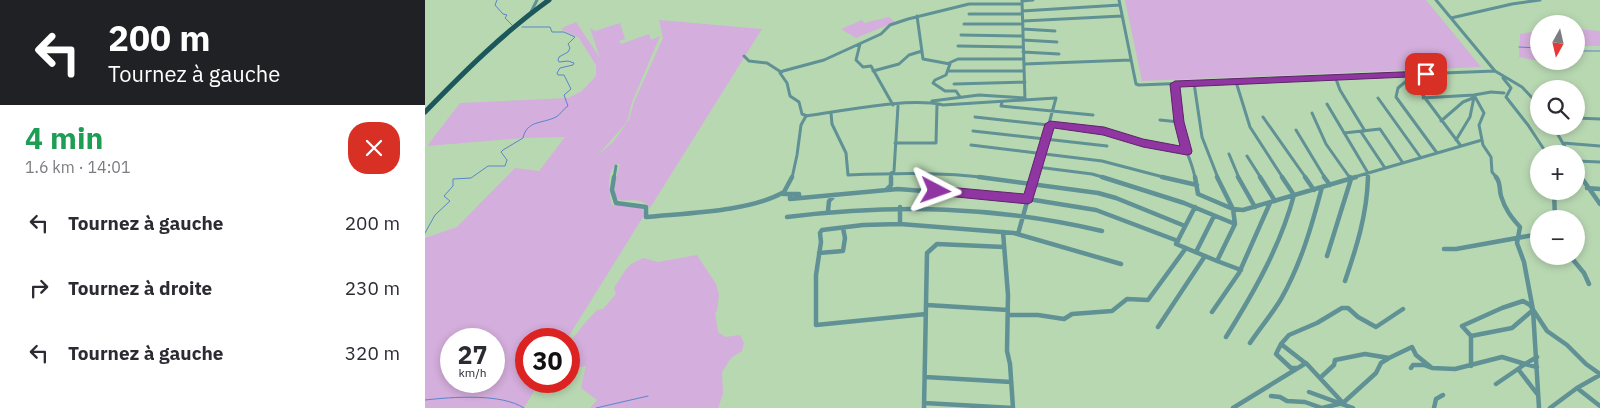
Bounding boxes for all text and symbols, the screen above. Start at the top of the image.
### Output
text: 200 m [108,15,211,61]
north arrow [1530,15,1585,70]
map controls [1530,15,1585,265]
icon: left [25,20,90,85]
pin [1405,53,1447,95]
text: Tournez à gauche [108,59,280,88]
icon: arrive [1412,60,1440,88]
button: search [1530,80,1585,135]
text: 4 min [25,118,103,157]
button: close [348,122,400,174]
button: + [1530,145,1585,200]
text: 1.6 km · 14:01 [25,157,131,177]
position arrow [909,164,961,216]
icon: left [25,209,53,237]
button: − [1530,210,1585,265]
text: Tournez à gauche [68,211,224,235]
text: 200 m [345,211,400,235]
icon: right [25,274,53,302]
text: Tournez à droite [68,276,212,300]
text: 230 m [345,276,400,300]
speed limit sign: 30 [515,328,580,393]
text: 27 [457,338,488,371]
icon: left [25,339,53,367]
text: Tournez à gauche [68,341,224,365]
text: 320 m [345,341,400,365]
text: km/h [458,365,487,380]

